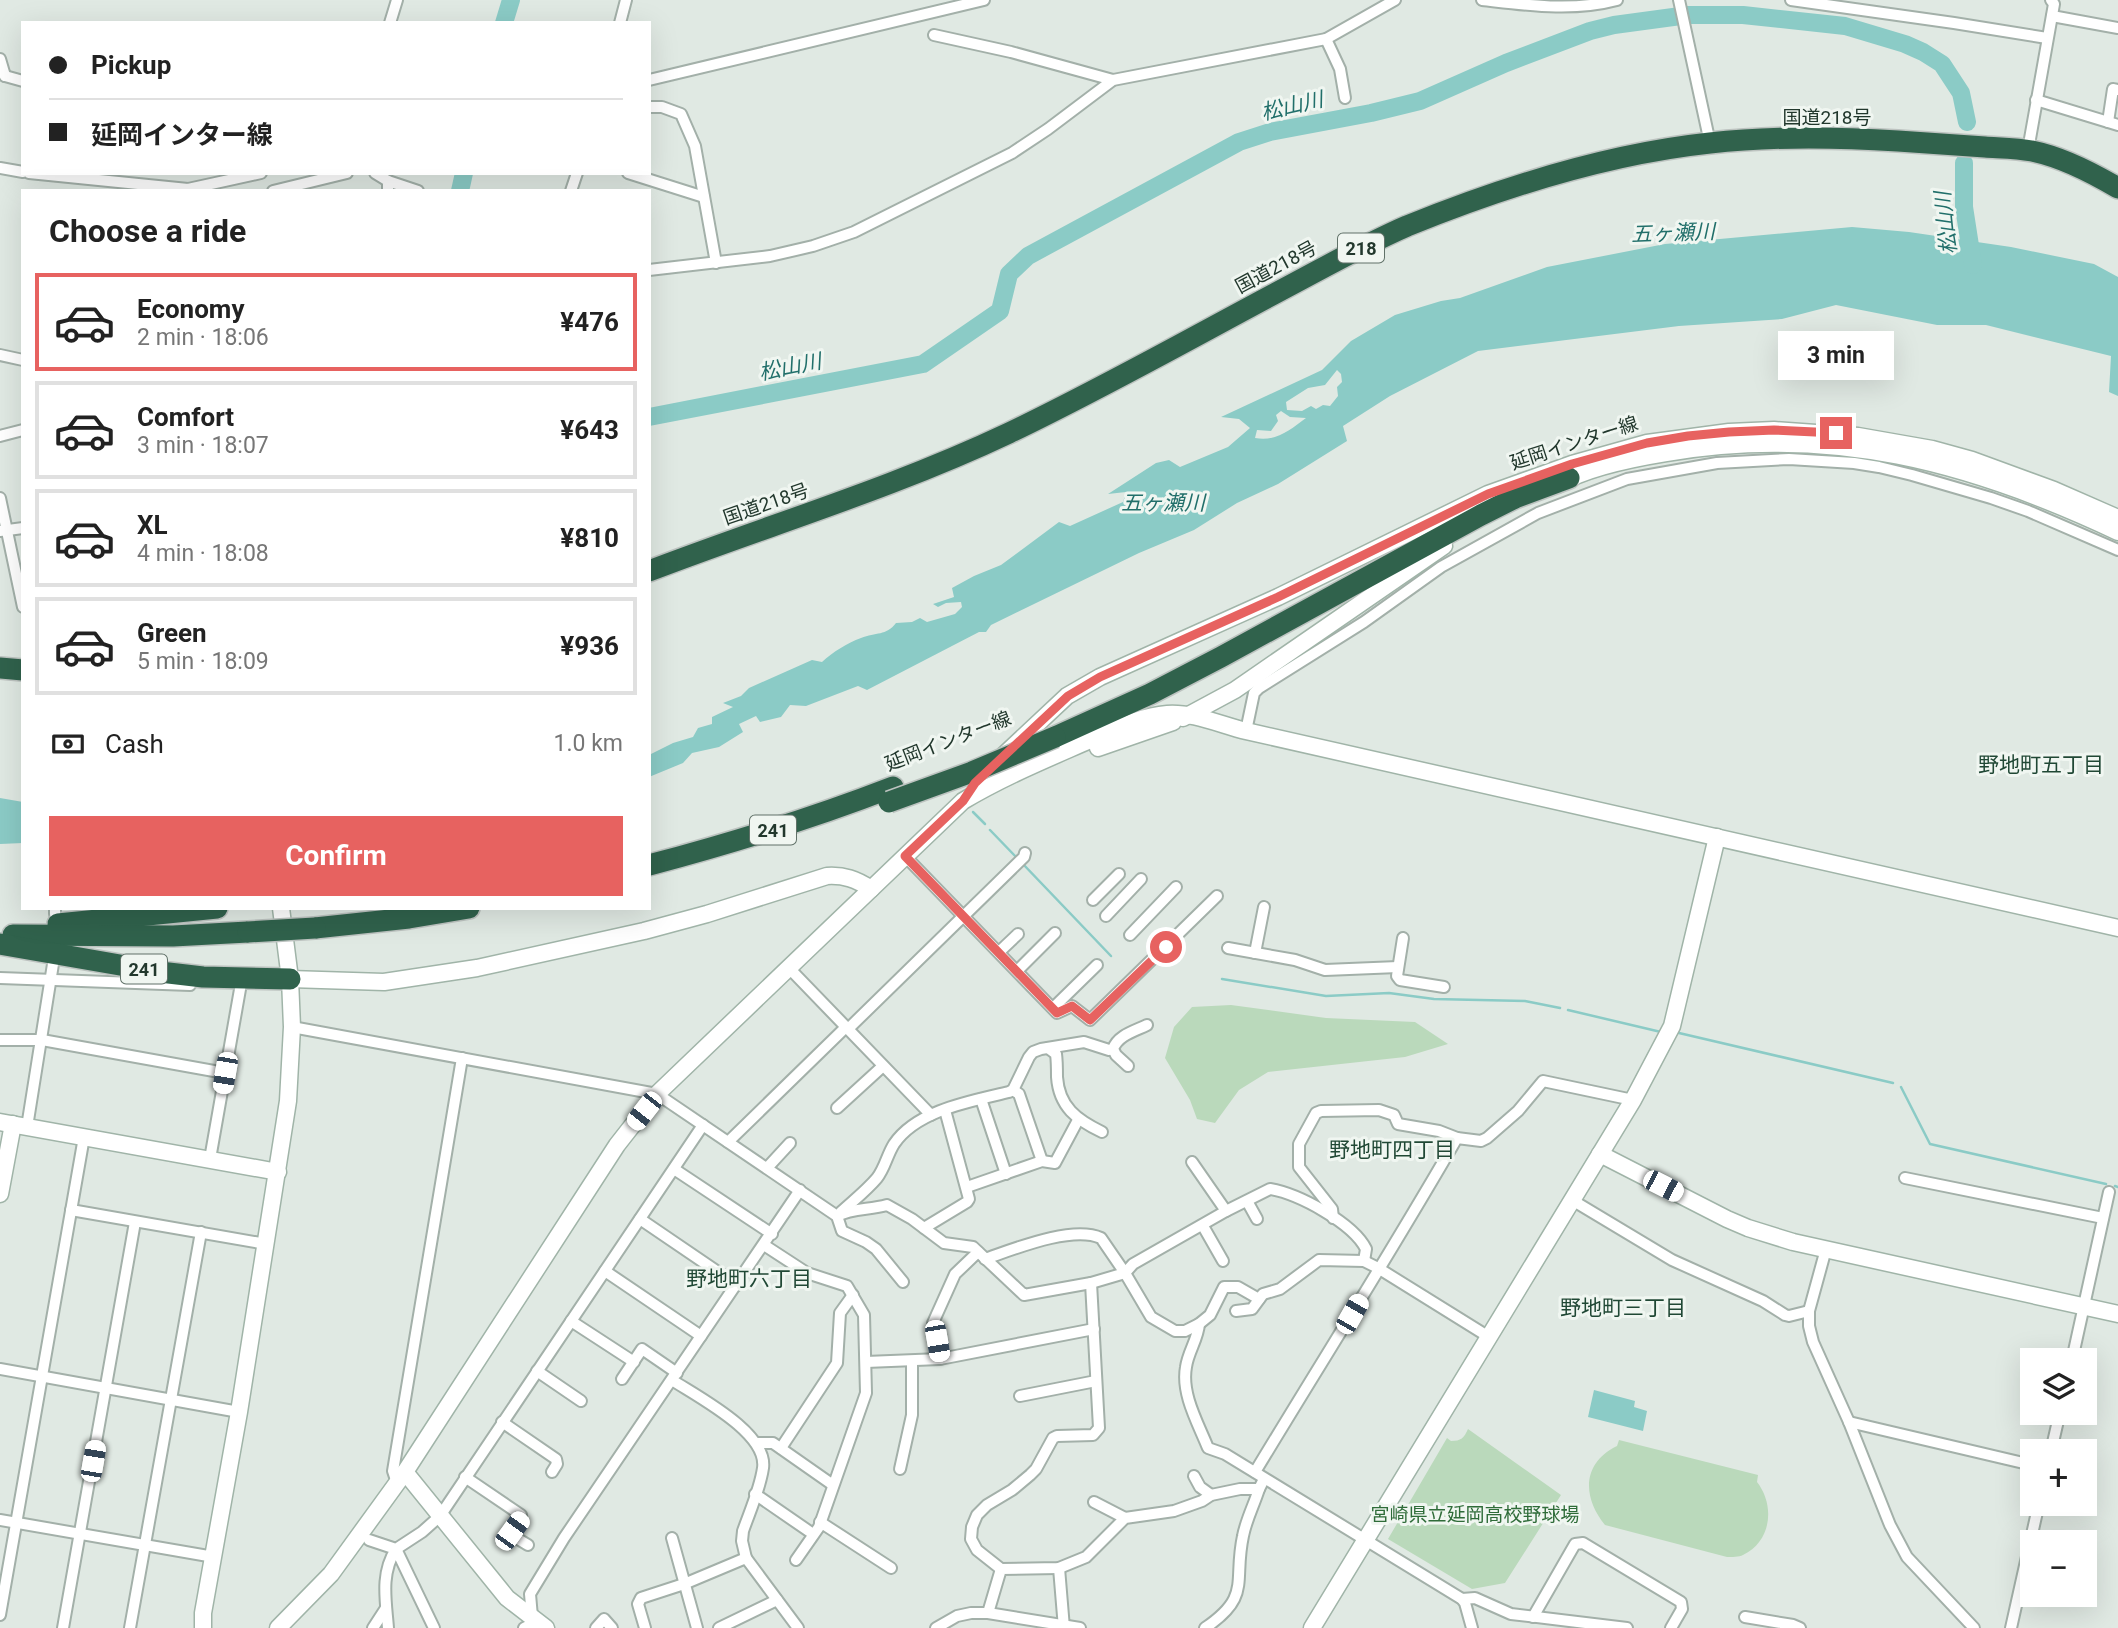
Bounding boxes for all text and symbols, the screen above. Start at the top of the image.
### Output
text: Pickup [91,50,171,80]
water label: 松山川 [1259,87,1327,125]
street label: 国道218号 [1782,106,1872,129]
text: 延岡インター線 [91,120,273,150]
water label: 松山川 [1931,188,1961,256]
text: Choose a ride [49,212,246,250]
water label: 五ヶ瀬川 [1631,219,1717,246]
road number: 218 [1338,234,1384,262]
street label: 国道218号 [1231,236,1321,298]
icon: car [53,291,116,354]
text: Economy [137,294,244,324]
text: ¥476 [560,307,619,337]
text: 2 min · 18:06 [137,324,269,351]
callout: 3 min [1778,332,1894,380]
text: 3 min [1807,342,1865,369]
water label: 松山川 [757,349,825,385]
icon: car [53,399,116,462]
text: Comfort [137,402,234,432]
street label: 延岡インター線 [1507,412,1641,474]
text: ¥643 [560,415,619,445]
route end [1820,417,1852,449]
text: 3 min · 18:07 [137,432,269,459]
street label: 国道218号 [720,479,812,529]
water label: 五ヶ瀬川 [1121,491,1207,515]
icon: car [53,507,116,570]
text: XL [137,510,168,540]
text: ¥810 [560,523,619,553]
text: 4 min · 18:08 [137,540,269,567]
icon: car [53,615,116,678]
text: Green [137,618,207,648]
text: ¥936 [560,631,619,661]
text: 5 min · 18:09 [137,648,269,675]
street label: 延岡インター線 [882,706,1014,776]
icon: cash [49,725,87,763]
text: Cash [105,729,164,759]
text: 1.0 km [554,730,623,757]
district label: 野地町五丁目 [1978,753,2104,777]
button: Confirm [49,816,623,896]
road number: 241 [750,816,796,844]
route start [1150,931,1182,963]
road number: 241 [121,954,167,984]
car [212,1050,239,1096]
car [623,1088,666,1134]
district label: 野地町四丁目 [1329,1138,1455,1162]
car [1640,1167,1687,1205]
district label: 野地町六丁目 [686,1267,812,1291]
car [1333,1291,1372,1337]
district label: 野地町三丁目 [1560,1296,1686,1320]
car [924,1318,951,1364]
map controls [2020,1348,2097,1607]
button: layers [2020,1348,2097,1425]
car [80,1438,107,1484]
button: + [2020,1439,2097,1516]
park label: 宮崎県立延岡高校野球場 [1370,1503,1580,1526]
car [492,1508,533,1554]
button: − [2020,1530,2097,1607]

